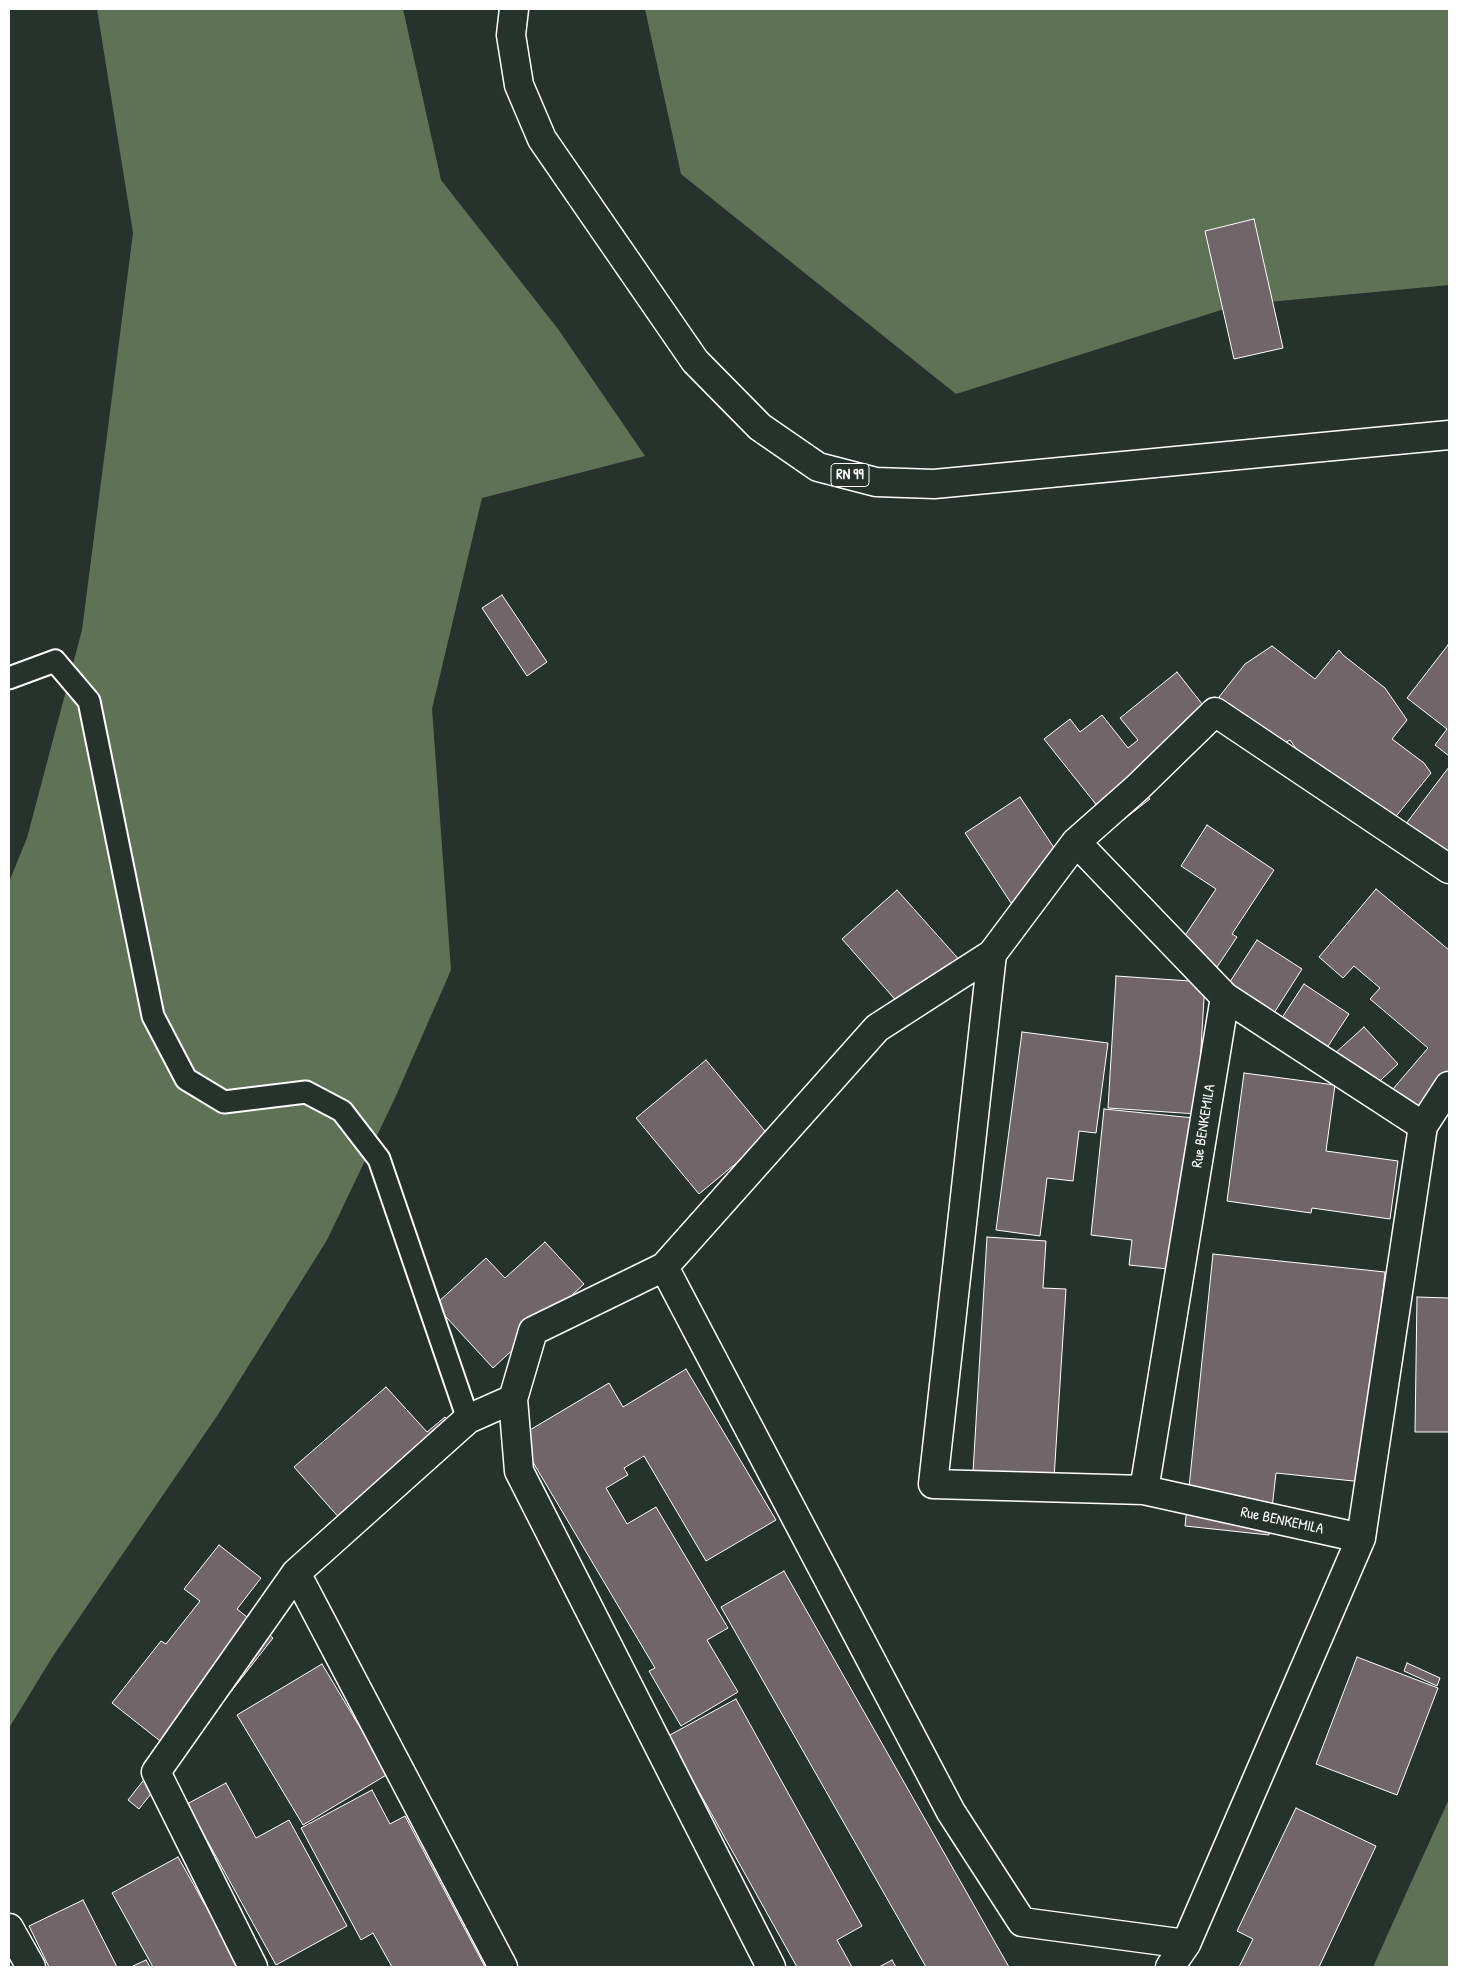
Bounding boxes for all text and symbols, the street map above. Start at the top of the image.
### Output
road number: RN 99 [831,464,869,486]
street label: Rue BENKEMILA [1189,1083,1219,1169]
street label: Rue BENKEMILA [1239,1503,1325,1539]

